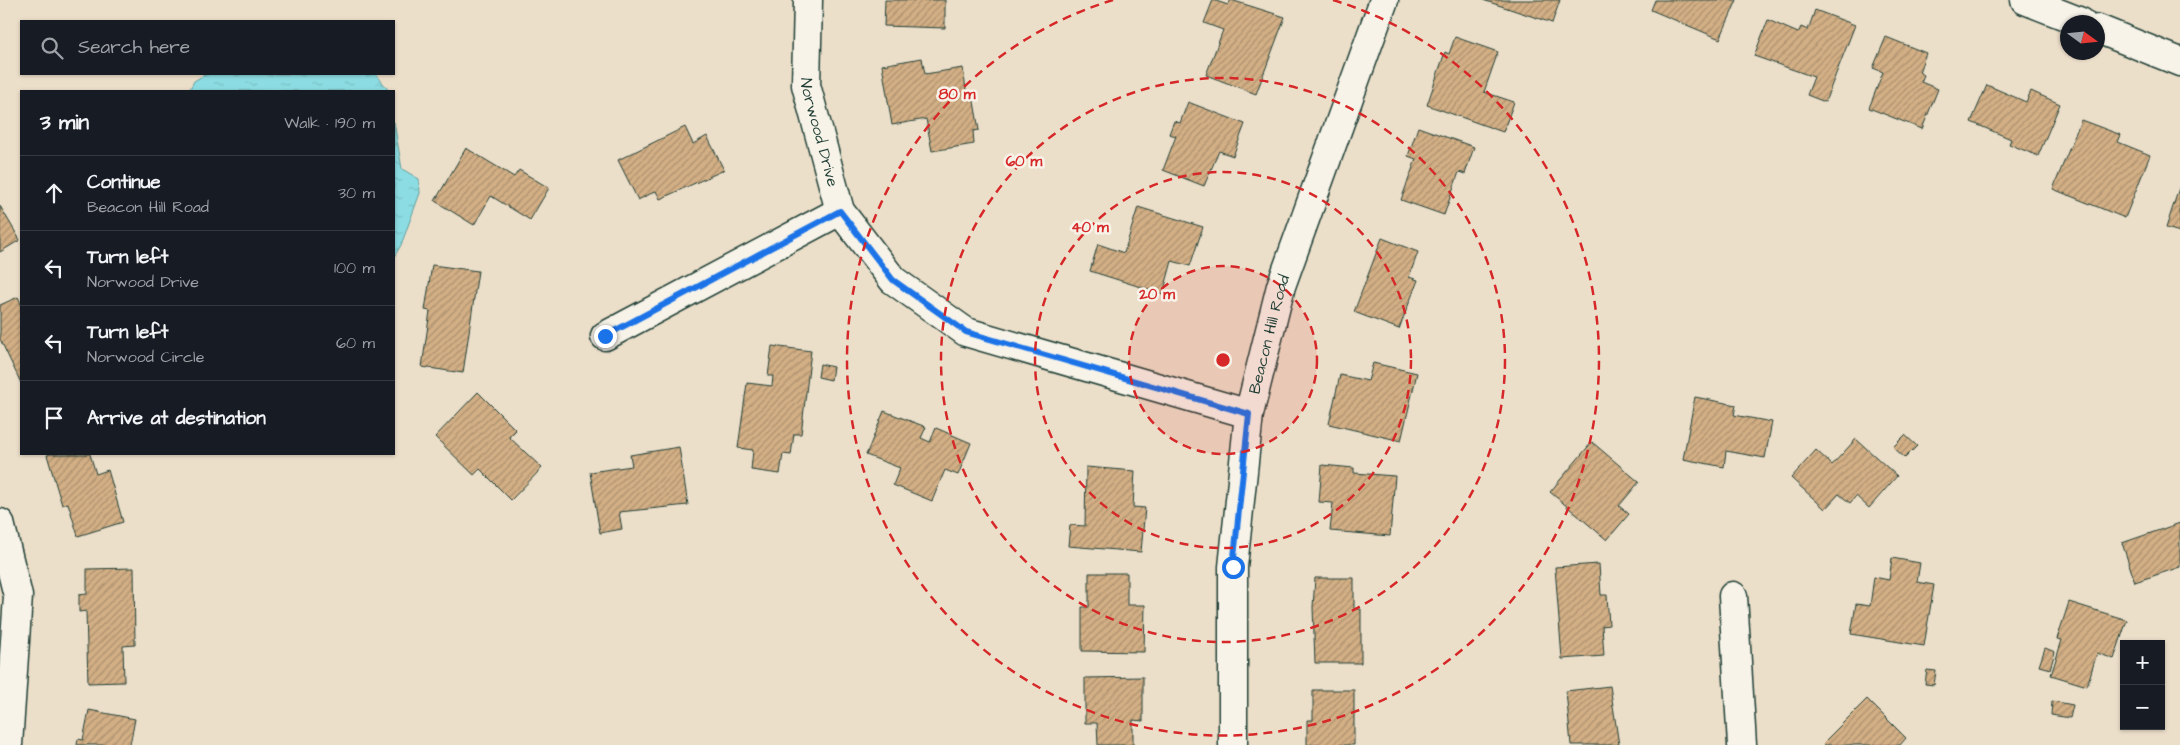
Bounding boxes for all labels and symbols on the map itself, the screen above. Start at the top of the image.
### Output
north arrow [2060,15,2105,60]
street label: Norwood Drive [795,78,844,190]
text: 80 m [939,84,976,105]
text: 60 m [1006,151,1043,172]
text: 40 m [1071,217,1109,238]
street label: Beacon Hill Road [1243,272,1295,396]
text: 20 m [1138,284,1175,305]
route end [594,325,617,348]
centre of rings [1214,351,1232,369]
route start [1222,556,1245,579]

